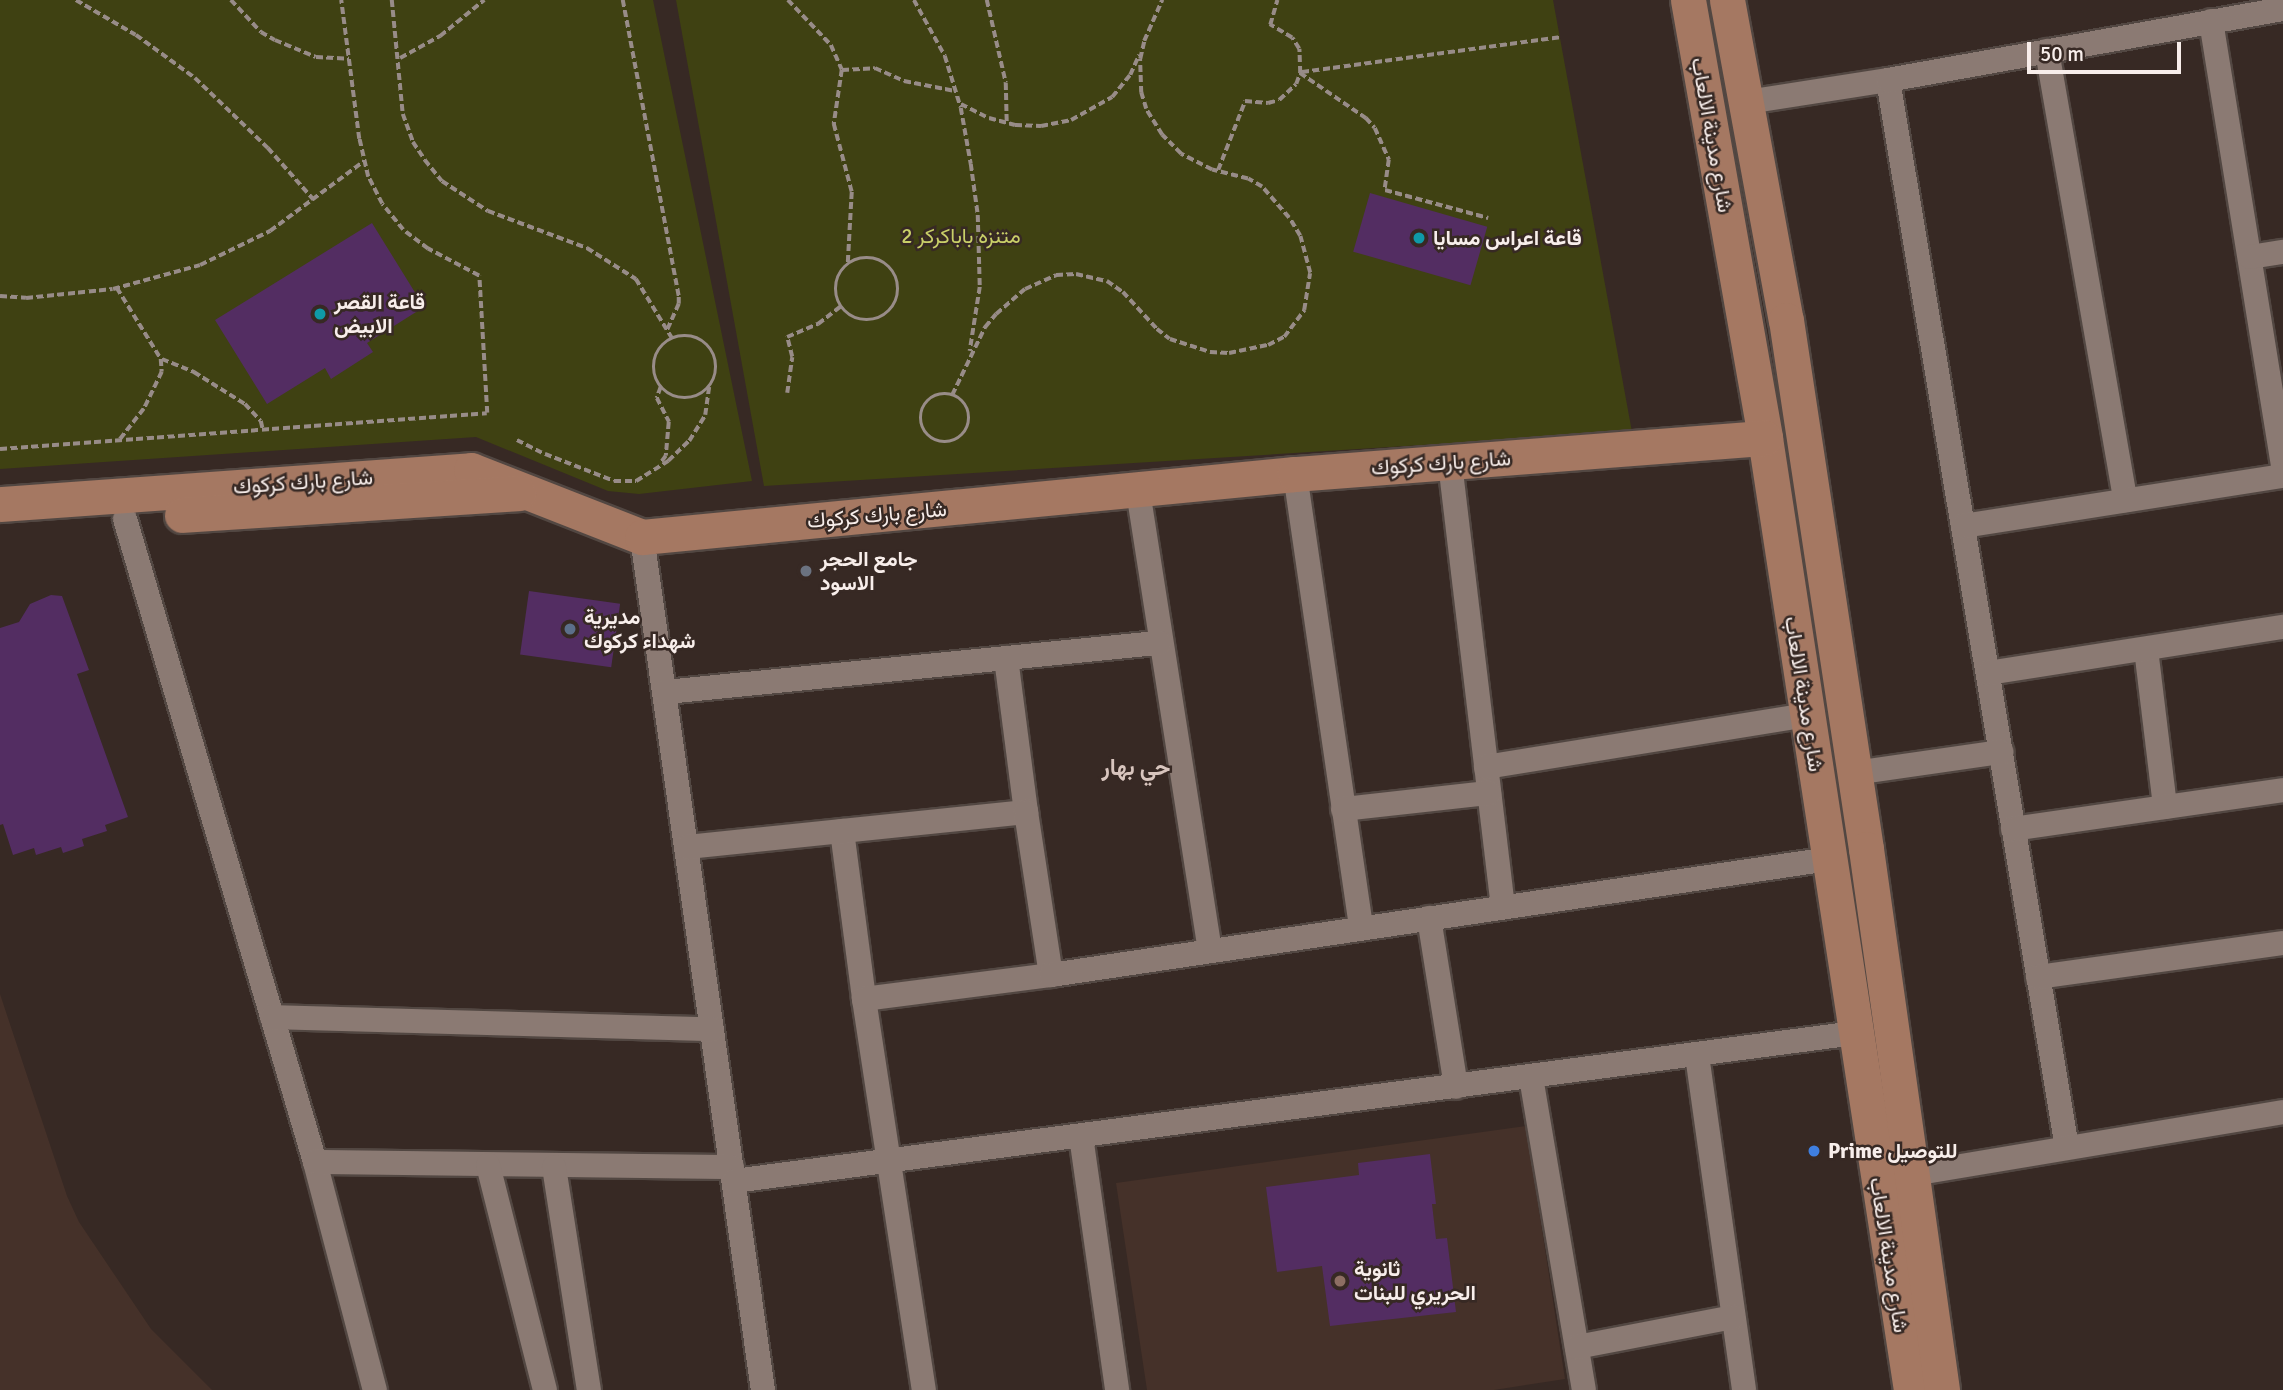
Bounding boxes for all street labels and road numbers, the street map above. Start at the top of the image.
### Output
street label: شارع مدينة الالعاب [1686,55,1738,215]
street label: شارع بارك كركوك [1370,446,1512,480]
street label: شارع بارك كركوك [232,465,374,499]
street label: شارع بارك كركوك [806,496,948,534]
street label: شارع مدينة الالعاب [1779,614,1829,774]
street label: شارع مدينة الالعاب [1864,1175,1914,1335]

